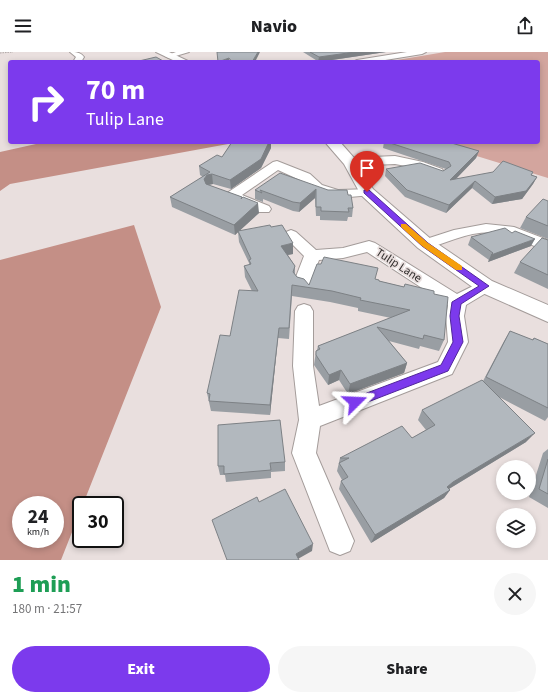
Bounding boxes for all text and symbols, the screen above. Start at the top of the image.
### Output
text: Navio [251,14,297,39]
icon: menu [12,15,34,37]
icon: share [514,15,536,37]
text: 70 m [86,70,145,110]
icon: right [20,76,72,128]
text: Tulip Lane [86,107,164,132]
pin [350,151,384,192]
icon: arrive [356,157,378,179]
street label: Tulip Lane [372,244,425,287]
position arrow [334,381,376,423]
map controls [496,460,536,548]
button: search [496,460,536,500]
speed limit sign: 30 [72,496,124,548]
text: 24 [27,503,49,531]
button: layers [496,508,536,548]
text: km/h [27,525,49,539]
text: 1 min [12,567,71,602]
button: close [494,573,536,615]
text: 180 m · 21:57 [12,600,82,618]
button: Exit [12,646,270,692]
button: Share [278,646,536,692]

